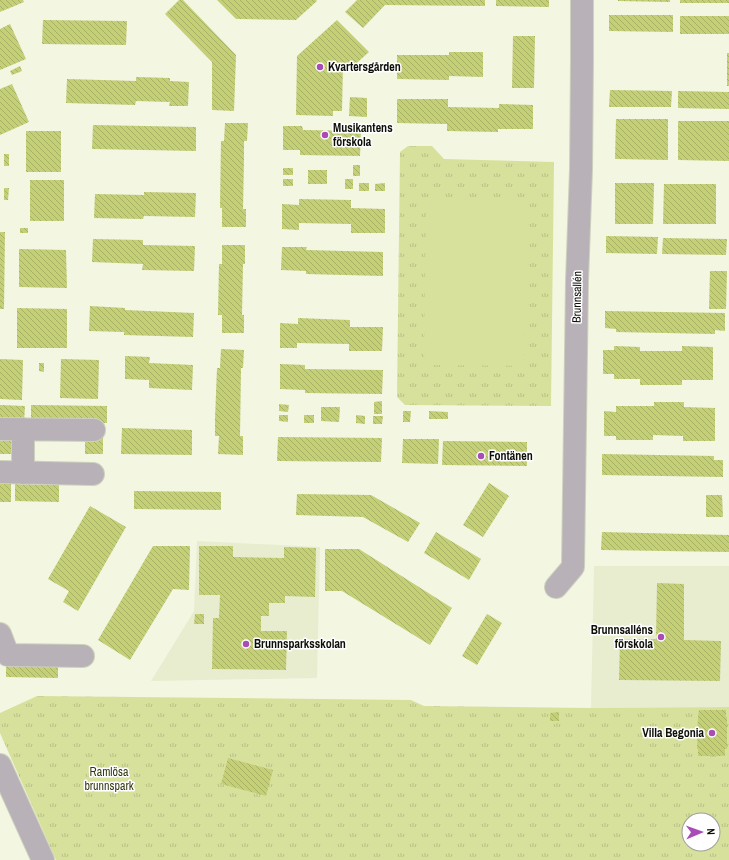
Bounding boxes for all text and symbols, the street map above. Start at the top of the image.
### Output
place label: Kvartersgården [328,59,401,75]
marker: Kvartersgården [315,62,325,72]
place label: Musikantens förskola [333,120,393,150]
marker: Musikantens förskola [320,130,330,140]
street label: Brunnsallén [569,271,585,323]
place label: Fontänen [489,448,533,464]
marker: Fontänen [476,451,486,461]
place label: Brunnsalléns förskola [591,622,654,652]
marker: Brunnsalléns förskola [656,632,666,642]
place label: Brunnsparksskolan [254,636,346,652]
marker: Brunnsparksskolan [241,639,251,649]
place label: Villa Begonia [642,725,705,741]
marker: Villa Begonia [707,728,717,738]
park label: Ramlösa brunnspark [84,764,134,794]
north arrow [681,812,721,852]
text: N [704,828,718,835]

